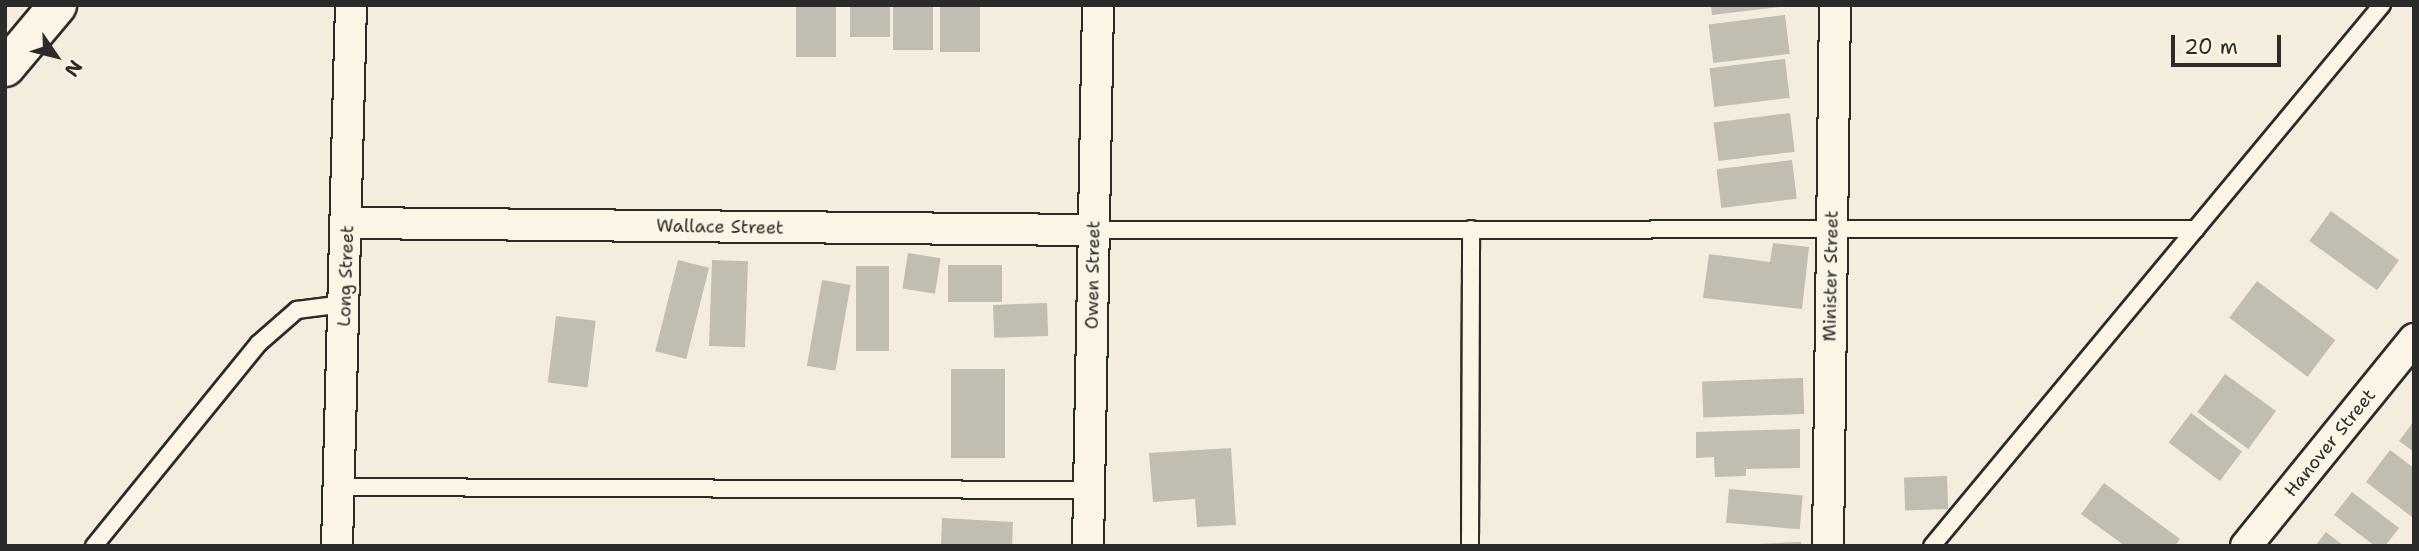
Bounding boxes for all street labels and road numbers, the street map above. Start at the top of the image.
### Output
street label: Minister Street [1819,210,1843,342]
street label: Wallace Street [656,215,784,239]
street label: Owen Street [1081,221,1105,329]
street label: Long Street [333,225,359,327]
street label: Hanover Street [2280,385,2380,501]

